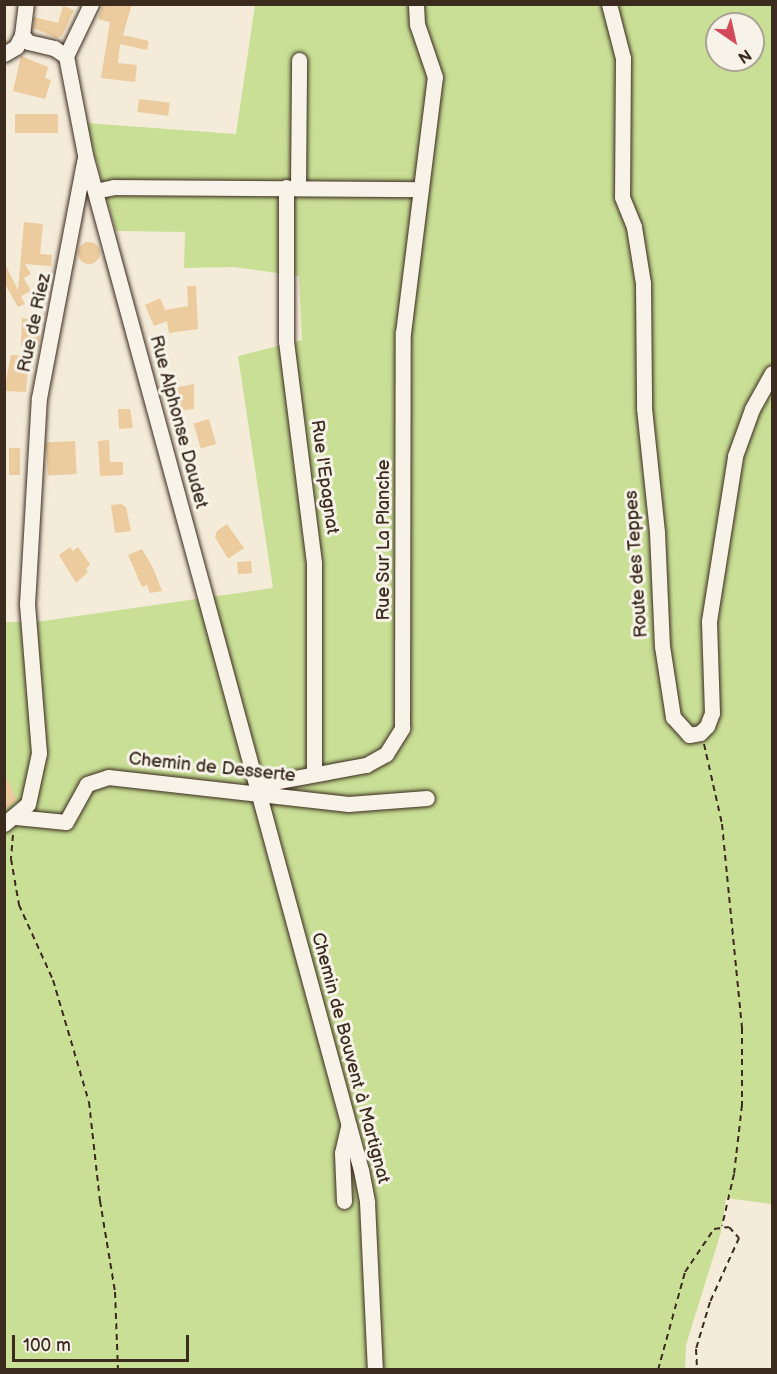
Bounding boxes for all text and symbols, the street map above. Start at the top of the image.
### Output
north arrow [705,12,765,72]
text: N [734,44,755,67]
street label: Rue de Riez [14,272,56,374]
street label: Rue Alphonse Daudet [145,333,211,511]
street label: Rue l'Epagnat [305,418,343,536]
street label: Rue Sur La Planche [373,459,395,621]
street label: Route des Teppes [621,489,653,639]
street label: Chemin de Desserte [127,748,297,788]
street label: Chemin de Bouvent à Martignat [306,930,394,1186]
scale bar [15,1323,192,1361]
text: 100 m [23,1335,71,1356]

